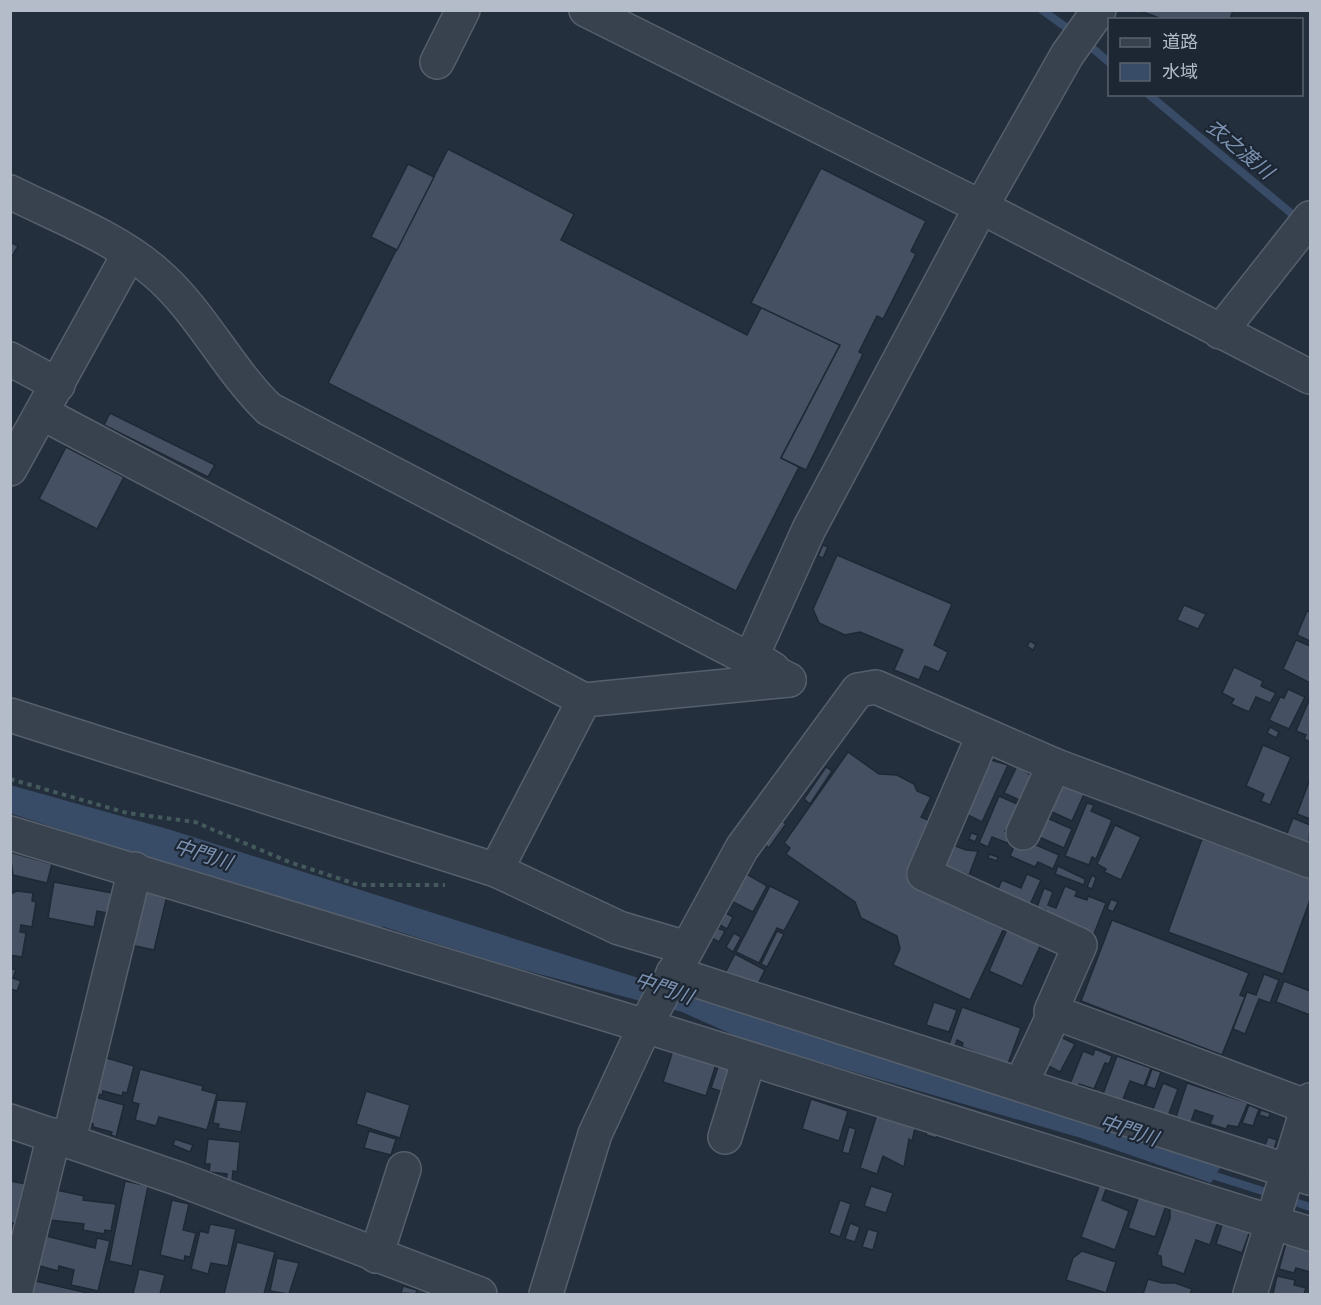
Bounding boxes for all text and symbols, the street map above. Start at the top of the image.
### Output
legend [1108,18,1303,96]
text: 道路 [1162,30,1198,53]
text: 水域 [1162,60,1198,83]
water label: 衣之渡川 [1202,113,1281,185]
water label: 中門川 [171,832,237,875]
water label: 中門川 [632,966,698,1010]
water label: 中門川 [1097,1108,1163,1151]

